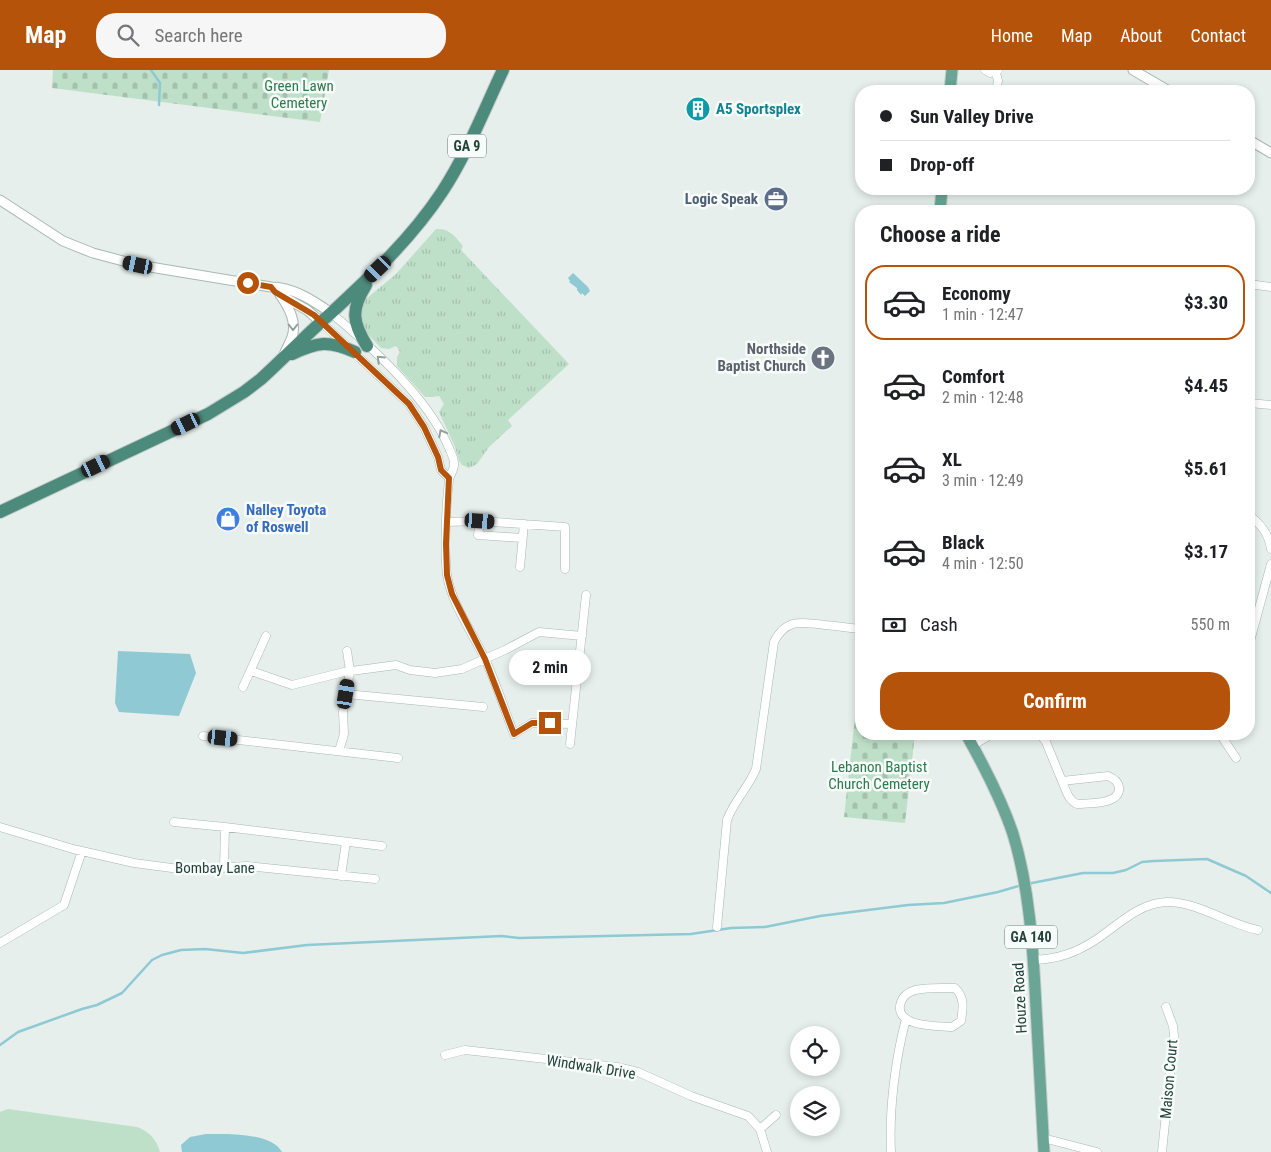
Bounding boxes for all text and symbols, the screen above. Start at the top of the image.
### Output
search box [96,13,446,58]
text: Map [25,21,66,49]
icon: search [114,21,142,49]
text: Search here [154,24,243,47]
text: Home [991,25,1033,46]
text: Map [1061,25,1092,46]
text: About [1120,25,1162,46]
text: Contact [1190,25,1246,46]
park label: Green Lawn Cemetery [264,77,334,112]
building icon: A5 Sportsplex [685,96,711,122]
place label: A5 Sportsplex [716,100,801,118]
text: Sun Valley Drive [910,105,1034,128]
road number: GA 9 [448,134,486,158]
text: Drop-off [910,153,974,176]
office icon: Logic Speak [763,186,789,212]
place label: Logic Speak [685,190,759,208]
text: Choose a ride [880,222,1001,247]
car [361,253,394,285]
car [121,255,154,275]
route start [237,272,259,294]
icon: car [882,280,927,325]
text: Economy [942,282,1011,305]
text: $3.30 [1184,291,1228,314]
text: 1 min · 12:47 [942,305,1024,324]
one-way arrow [288,323,298,331]
place label: Northside Baptist Church [717,340,806,375]
church icon: Northside Baptist Church [810,345,836,371]
one-way arrow [377,355,386,364]
icon: car [882,363,927,408]
text: Comfort [942,365,1005,388]
text: $4.45 [1184,374,1228,397]
text: 2 min · 12:48 [942,388,1024,407]
car [169,411,202,437]
one-way arrow [438,429,448,438]
icon: car [882,446,927,491]
text: XL [942,448,962,471]
car [79,453,112,479]
text: $5.61 [1184,457,1228,480]
text: 3 min · 12:49 [942,471,1024,490]
place label: Nalley Toyota of Roswell [246,501,326,536]
shop icon: Nalley Toyota of Roswell [215,506,241,532]
car [464,512,495,530]
icon: car [882,529,927,574]
text: Black [942,531,984,554]
text: $3.17 [1184,540,1228,563]
text: 4 min · 12:50 [942,554,1024,573]
icon: cash [880,611,908,639]
text: Cash [920,613,958,636]
text: 550 m [1191,615,1230,634]
callout: 2 min [509,650,591,686]
text: 2 min [532,658,568,677]
button: Confirm [880,672,1230,730]
car [336,678,355,710]
route end [539,712,561,734]
car [207,729,238,747]
park label: Lebanon Baptist Church Cemetery [828,758,930,793]
street label: Bombay Lane [175,859,255,877]
road number: GA 140 [1005,926,1057,949]
street label: Houze Road [1009,962,1031,1034]
map controls [790,1026,840,1136]
button: locate [790,1026,840,1076]
street label: Maison Court [1157,1039,1181,1119]
street label: Windwalk Drive [545,1051,637,1083]
button: layers [790,1086,840,1136]

